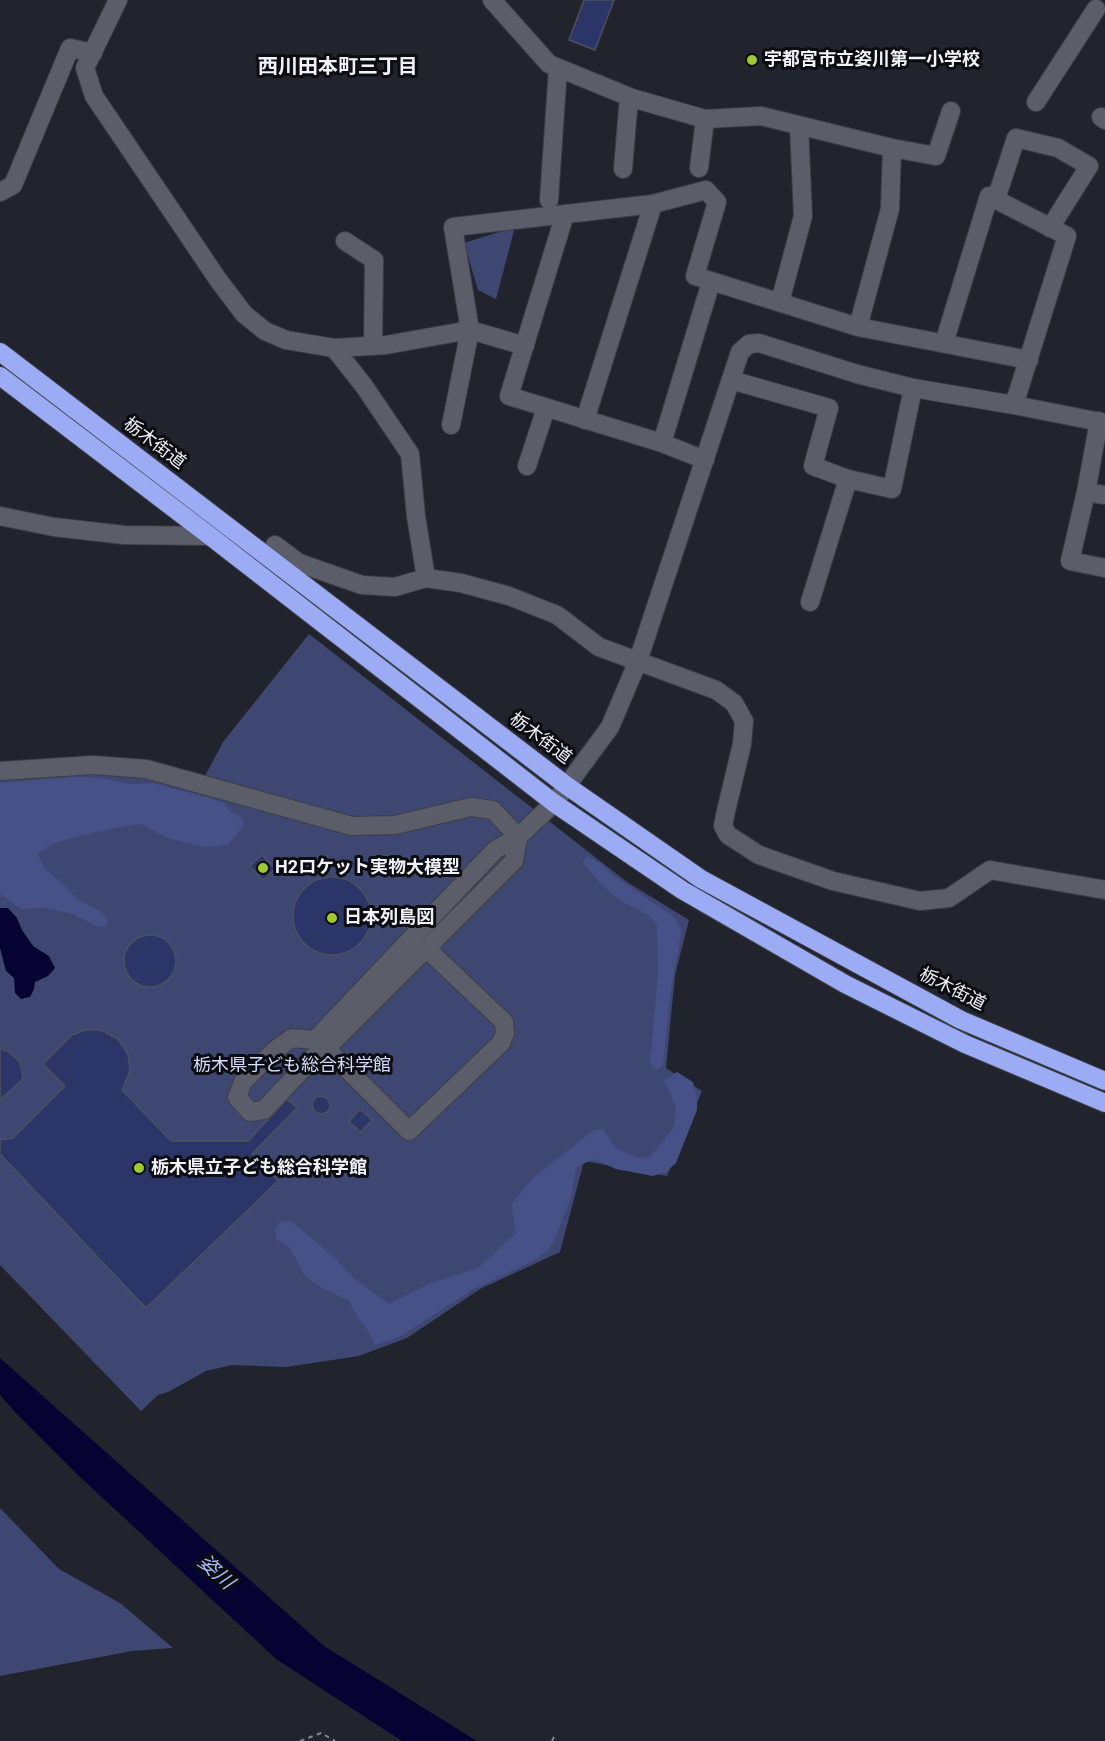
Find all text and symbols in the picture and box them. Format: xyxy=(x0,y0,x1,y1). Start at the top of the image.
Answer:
place label: 宇都宮市立姿川第一小学校 xyxy=(764,49,980,71)
marker: 宇都宮市立姿川第一小学校 xyxy=(745,53,759,67)
district label: 西川田本町三丁目 xyxy=(258,56,418,80)
street label: 栃木街道 xyxy=(119,414,189,474)
street label: 栃木街道 xyxy=(505,709,575,769)
place label: H2ロケット実物大模型 xyxy=(275,857,460,879)
marker: H2ロケット実物大模型 xyxy=(256,861,270,875)
place label: 日本列島図 xyxy=(344,907,434,929)
marker: 日本列島図 xyxy=(325,911,339,925)
street label: 栃木街道 xyxy=(915,964,989,1016)
park label: 栃木県子ども総合科学館 xyxy=(193,1055,391,1077)
place label: 栃木県立子ども総合科学館 xyxy=(151,1157,367,1179)
marker: 栃木県立子ども総合科学館 xyxy=(132,1161,146,1175)
water label: 姿川 xyxy=(192,1551,238,1595)

